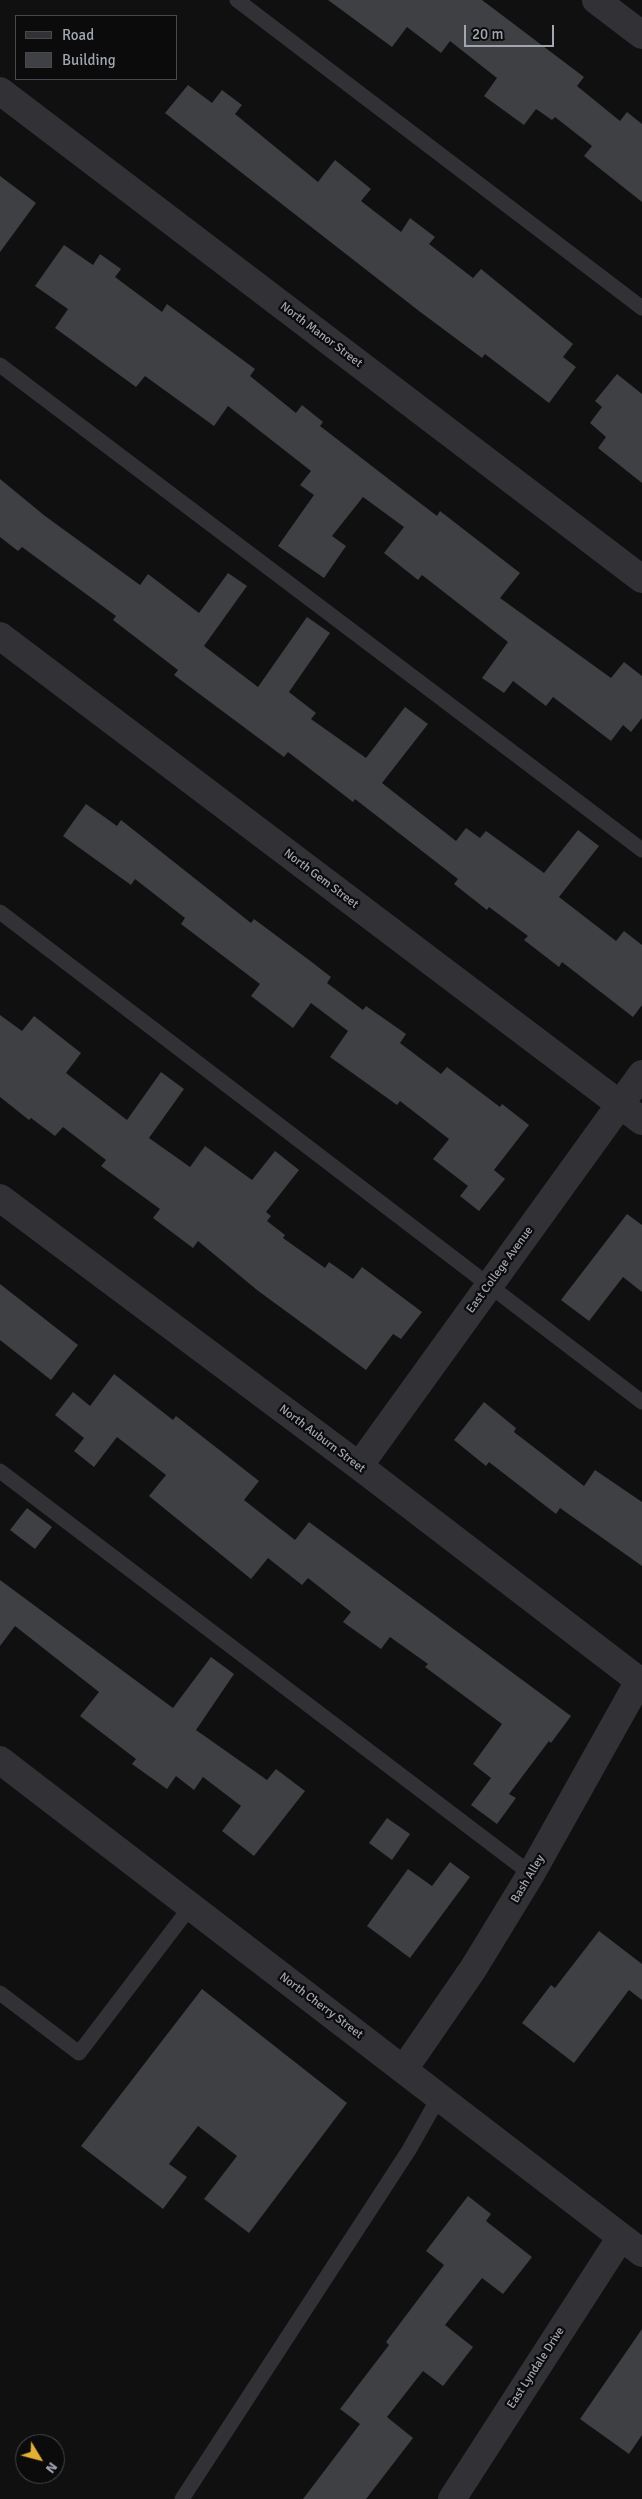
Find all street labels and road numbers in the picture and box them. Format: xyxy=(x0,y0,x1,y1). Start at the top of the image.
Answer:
street label: North Manor Street xyxy=(277,299,365,371)
street label: North Gem Street xyxy=(281,846,361,912)
street label: East College Avenue xyxy=(464,1224,536,1316)
street label: North Auburn Street xyxy=(276,1402,368,1476)
street label: Bash Alley xyxy=(508,1852,548,1906)
street label: North Cherry Street xyxy=(276,1970,366,2042)
street label: East Lyndale Drive xyxy=(504,2325,568,2411)

